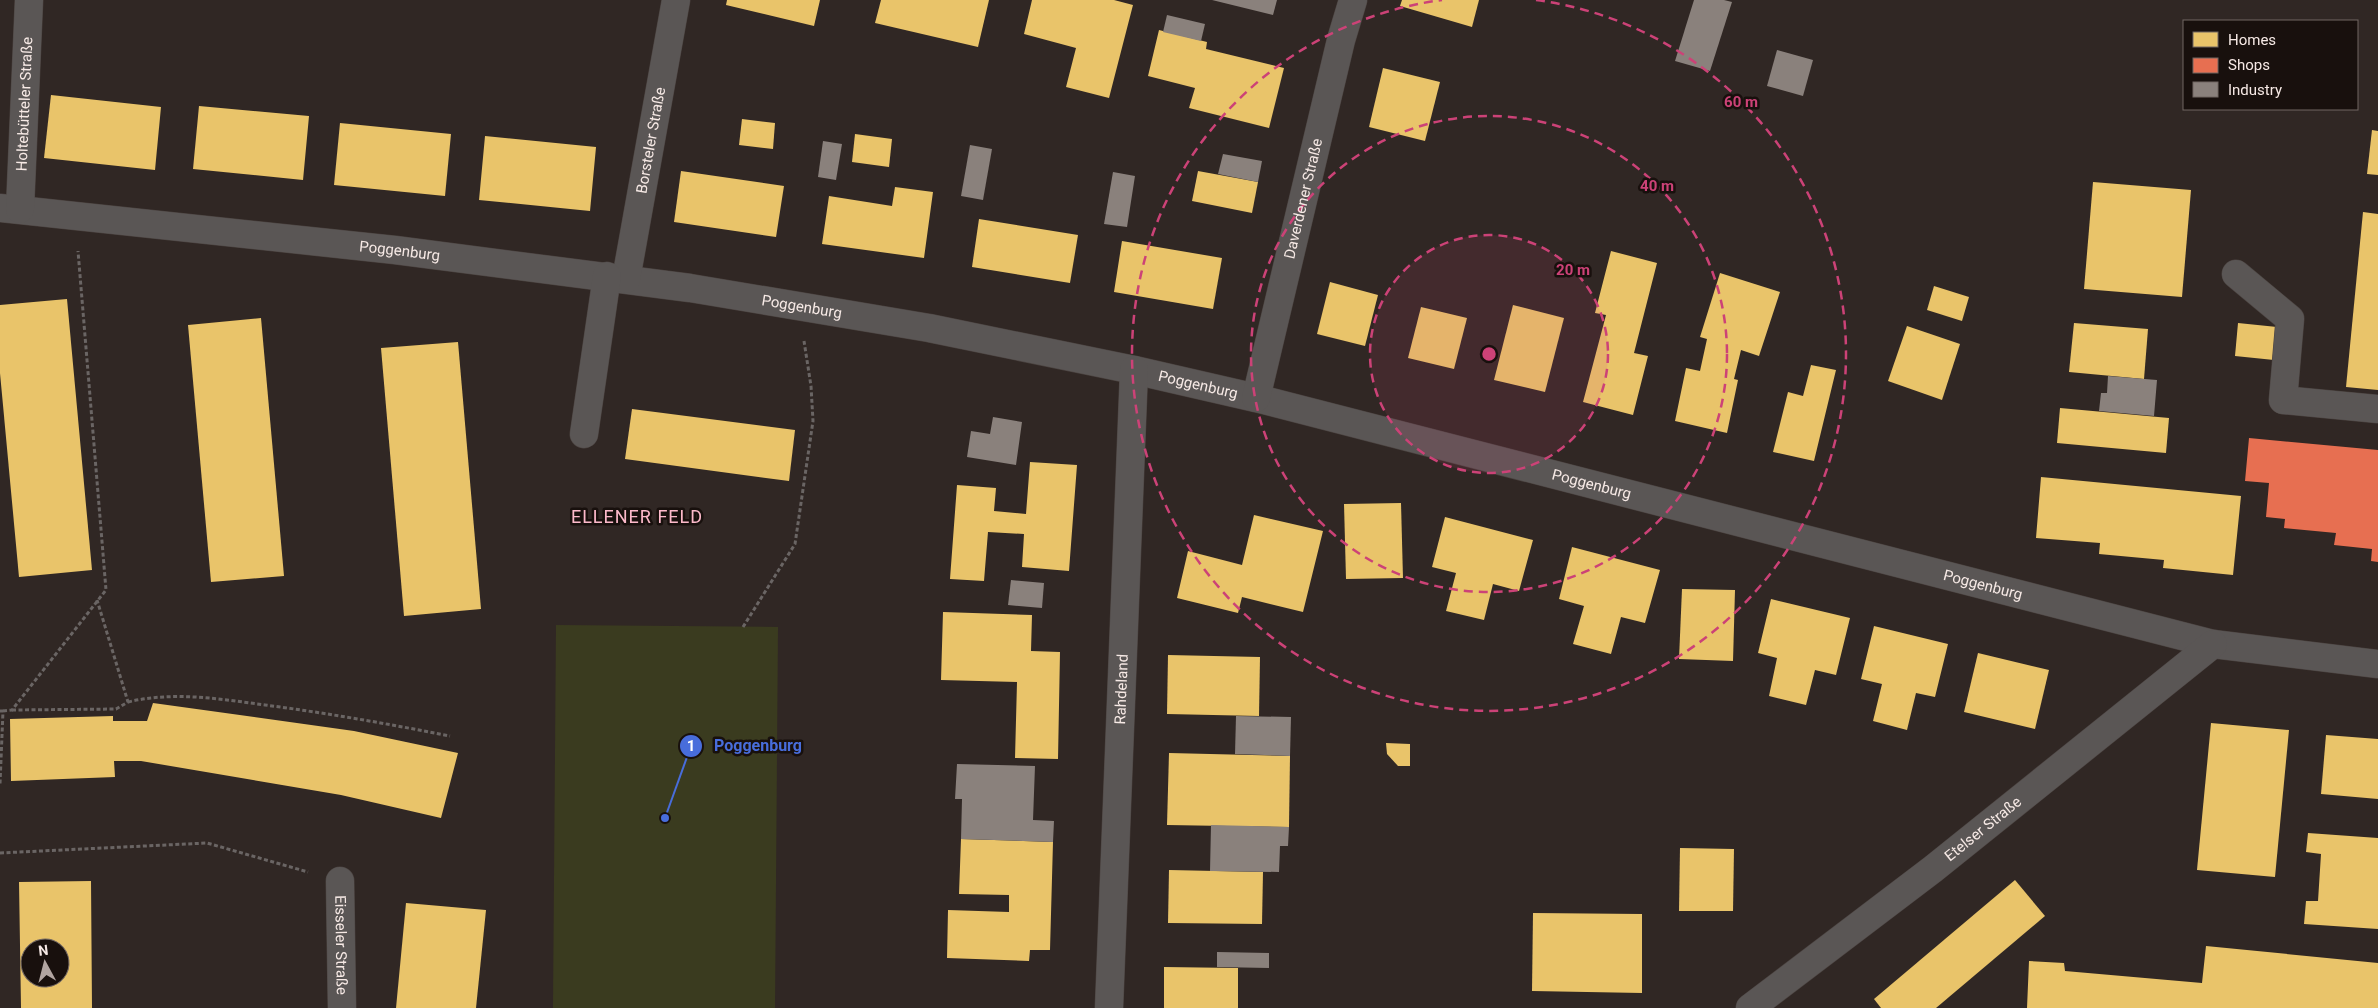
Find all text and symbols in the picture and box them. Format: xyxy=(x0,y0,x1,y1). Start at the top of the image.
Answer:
legend xyxy=(2183,20,2358,110)
text: Homes xyxy=(2228,31,2276,49)
street label: Holtebütteler Straße xyxy=(13,36,36,172)
text: Shops xyxy=(2228,56,2270,74)
text: Industry xyxy=(2228,81,2282,99)
street label: Borsteler Straße xyxy=(633,86,669,195)
text: 60 m xyxy=(1724,93,1758,111)
street label: Daverdener Straße xyxy=(1280,136,1326,261)
text: 40 m xyxy=(1640,177,1674,195)
street label: Poggenburg xyxy=(358,237,441,265)
text: 20 m xyxy=(1556,261,1590,279)
street label: Poggenburg xyxy=(760,291,843,322)
centre of rings xyxy=(1480,345,1498,363)
street label: Poggenburg xyxy=(1157,367,1240,403)
street label: Poggenburg xyxy=(1550,465,1633,503)
district label: ELLENER FELD xyxy=(571,506,703,527)
street label: Poggenburg xyxy=(1941,566,2025,604)
street label: Rahdeland xyxy=(1111,654,1132,725)
callout: Poggenburg xyxy=(679,730,812,761)
text: Poggenburg xyxy=(714,736,802,755)
text: 1 xyxy=(687,737,695,755)
street label: Etelser Straße xyxy=(1941,793,2025,865)
street label: Eisseler Straße xyxy=(331,895,351,995)
north arrow xyxy=(20,938,70,988)
text: N xyxy=(38,942,49,959)

